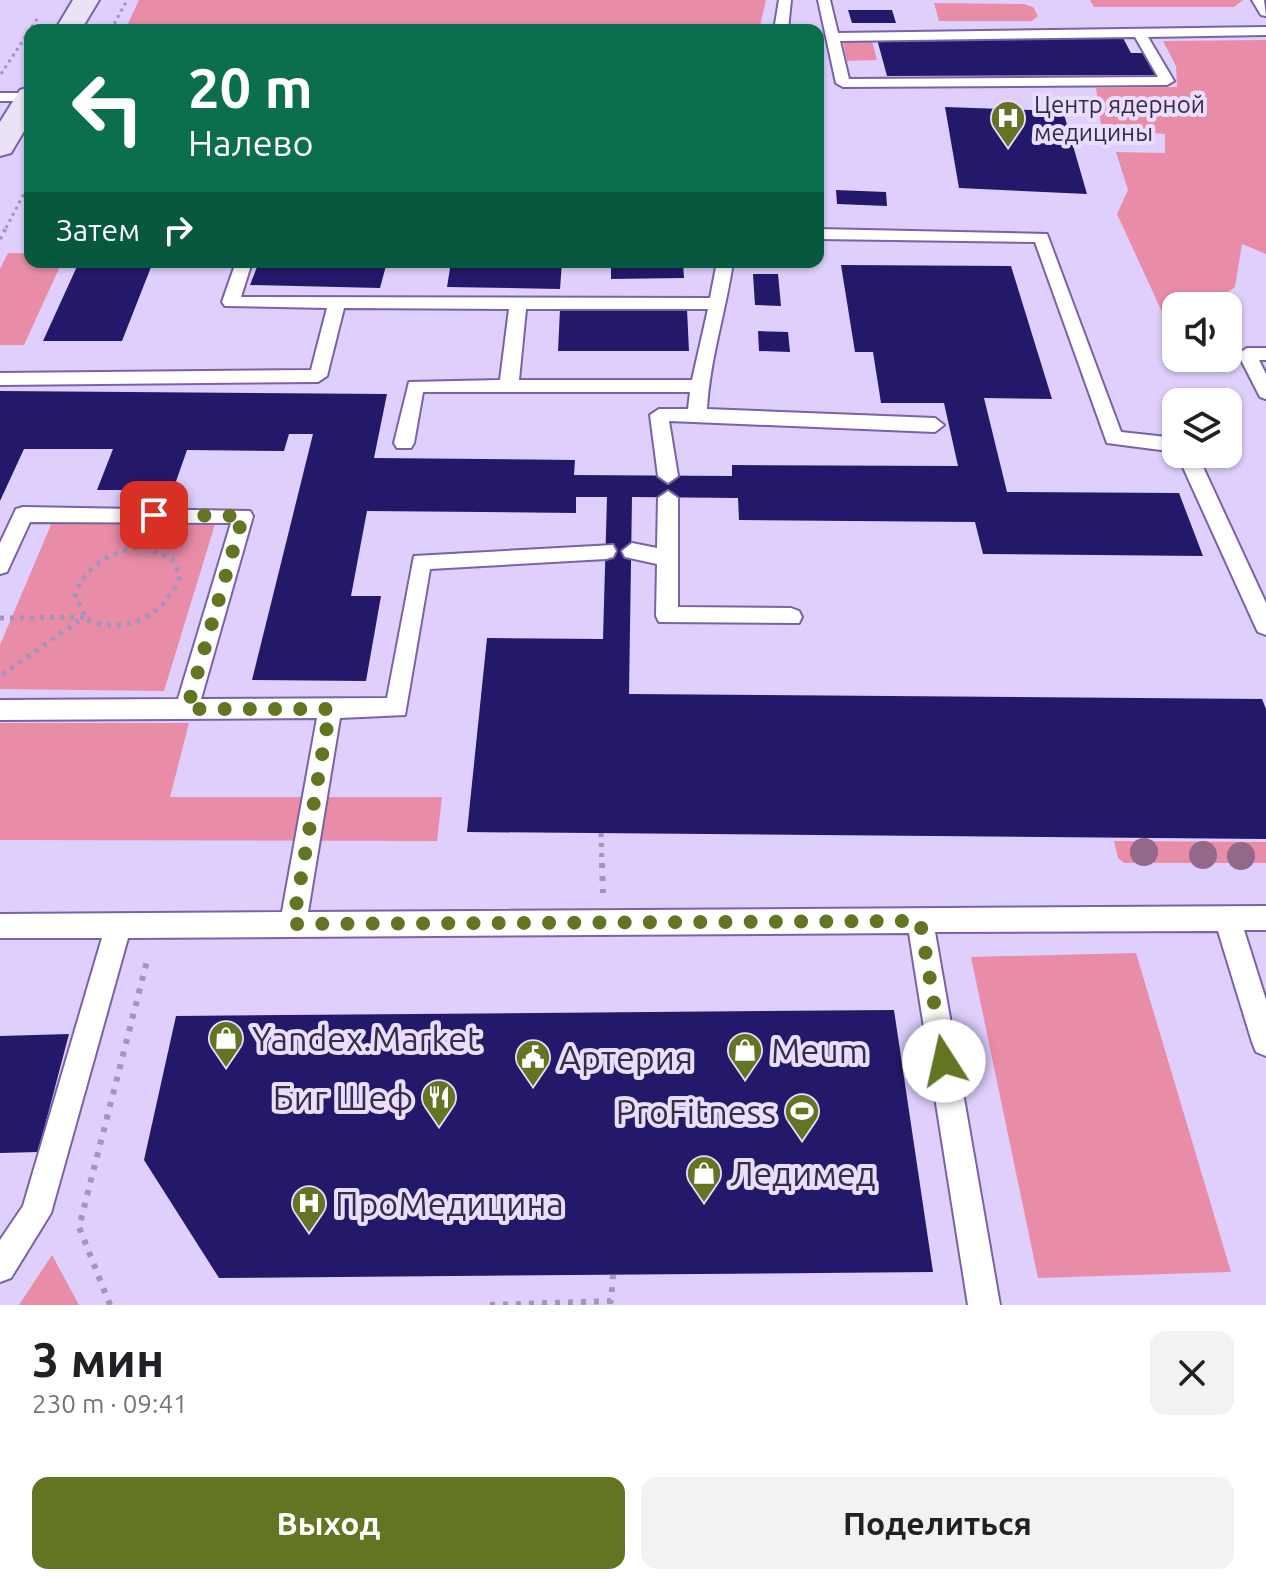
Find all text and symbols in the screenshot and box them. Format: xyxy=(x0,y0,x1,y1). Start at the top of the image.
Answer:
icon: left xyxy=(56,56,160,160)
text: 20 m xyxy=(188,56,313,119)
place label: Центр ядерной медицины xyxy=(1034,91,1205,146)
hospital icon: Центр ядерной медицины xyxy=(989,99,1027,149)
text: Налево xyxy=(188,122,313,163)
icon: right xyxy=(156,208,200,252)
text: Затем xyxy=(56,213,140,247)
map controls xyxy=(1162,292,1242,468)
button: sound xyxy=(1162,292,1242,372)
button: layers xyxy=(1162,388,1242,468)
pin xyxy=(120,481,188,549)
icon: arrive xyxy=(132,493,176,537)
shop icon: Yandex.Market xyxy=(207,1019,245,1069)
place label: Yandex.Market xyxy=(252,1019,480,1057)
position arrow xyxy=(902,1019,986,1103)
shop icon: Meum xyxy=(726,1031,764,1081)
place label: Meum xyxy=(771,1031,868,1069)
public building icon: Артерия xyxy=(514,1038,552,1088)
place label: Артерия xyxy=(559,1038,693,1076)
place label: Биг Шеф xyxy=(273,1078,413,1116)
restaurant icon: Биг Шеф xyxy=(420,1078,458,1128)
place label: ProFitness xyxy=(616,1092,776,1130)
sports icon: ProFitness xyxy=(783,1092,821,1142)
shop icon: Ледимед xyxy=(685,1154,723,1204)
place label: Ледимед xyxy=(730,1154,876,1192)
hospital icon: ПроМедицина xyxy=(290,1184,328,1234)
place label: ПроМедицина xyxy=(335,1184,564,1222)
button: close xyxy=(1150,1331,1234,1415)
text: 3 мин xyxy=(32,1332,164,1386)
text: 230 m · 09:41 xyxy=(32,1389,188,1418)
button: Выход xyxy=(32,1477,625,1569)
button: Поделиться xyxy=(641,1477,1234,1569)

